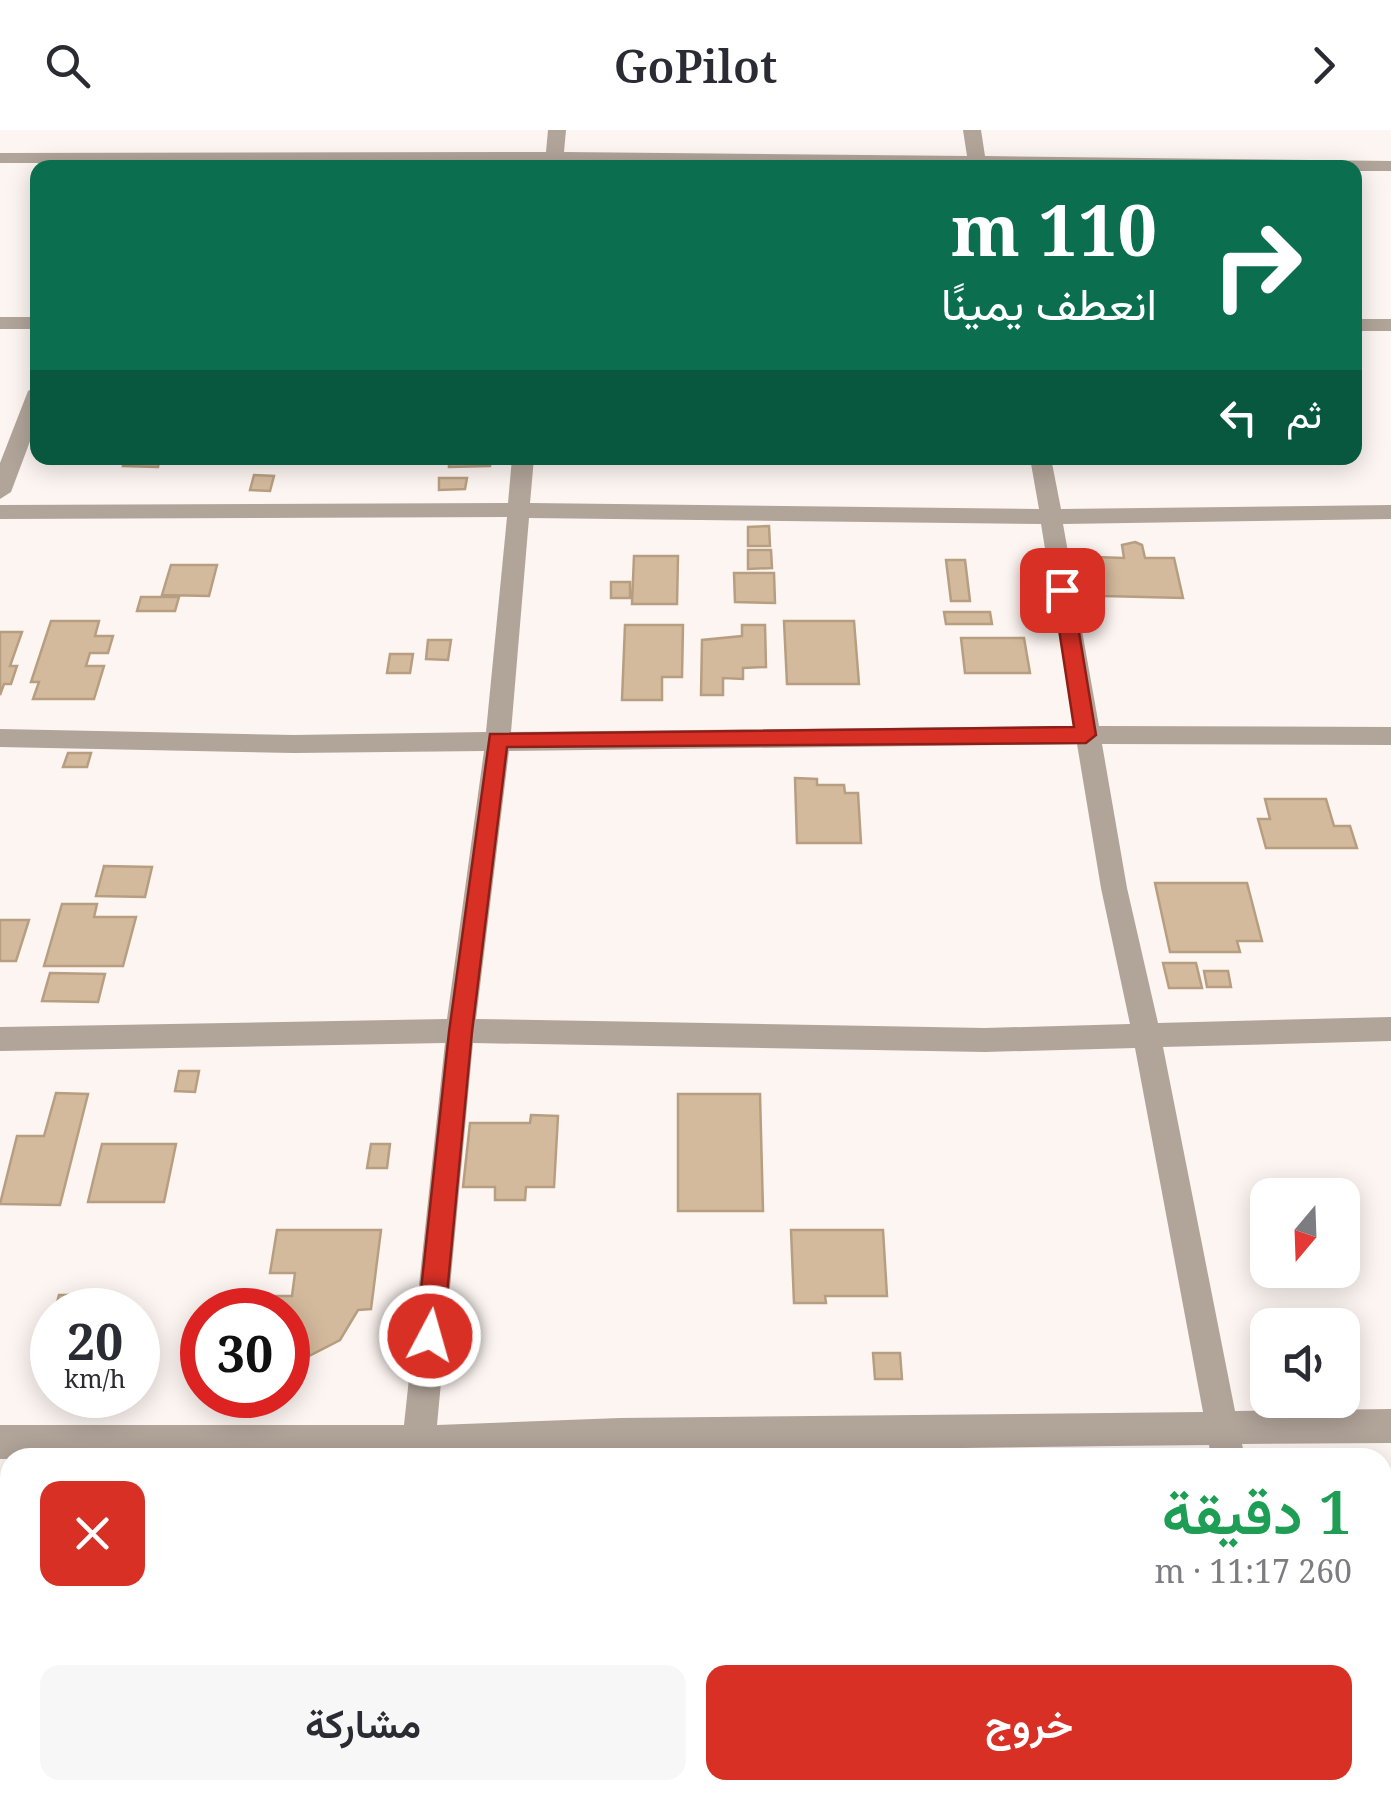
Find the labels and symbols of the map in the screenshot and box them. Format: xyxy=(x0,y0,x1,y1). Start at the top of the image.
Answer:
pin xyxy=(1020,548,1105,633)
north arrow xyxy=(1250,1178,1360,1288)
position arrow xyxy=(378,1284,482,1388)
speed limit sign: 30 xyxy=(180,1288,310,1418)

